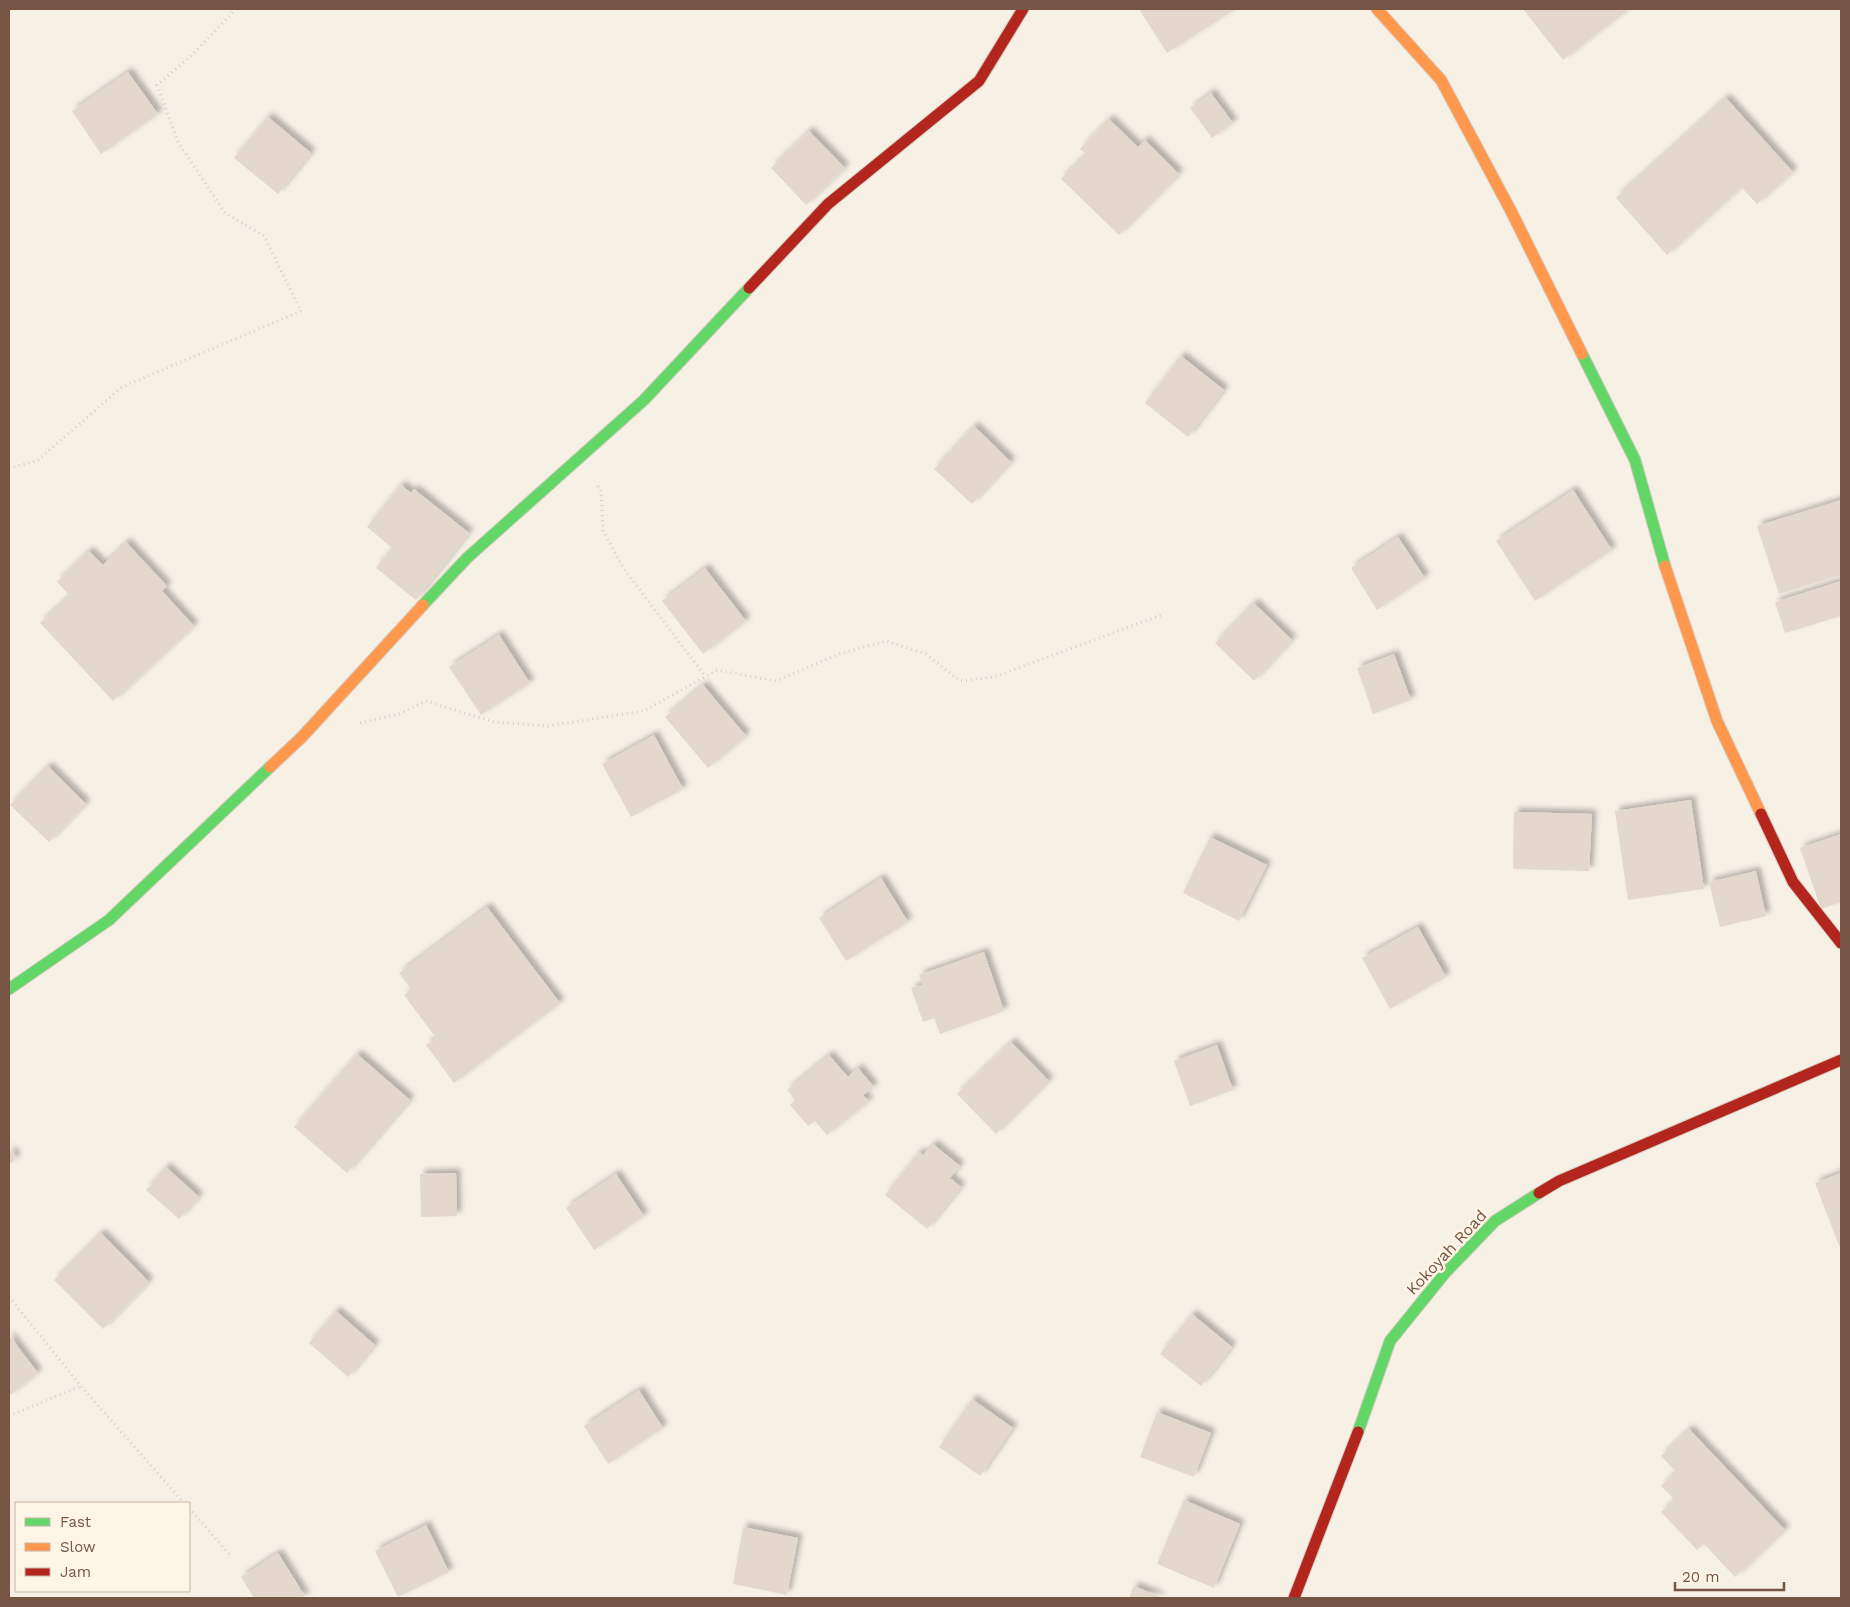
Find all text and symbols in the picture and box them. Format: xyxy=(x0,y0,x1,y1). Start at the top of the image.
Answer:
street label: Kokoyah Road xyxy=(1402,1206,1491,1299)
legend xyxy=(15,1502,190,1592)
text: Fast xyxy=(60,1513,92,1531)
text: Slow xyxy=(60,1538,96,1556)
scale bar xyxy=(1675,1560,1784,1592)
text: Jam xyxy=(60,1563,91,1581)
text: 20 m xyxy=(1682,1568,1720,1586)

